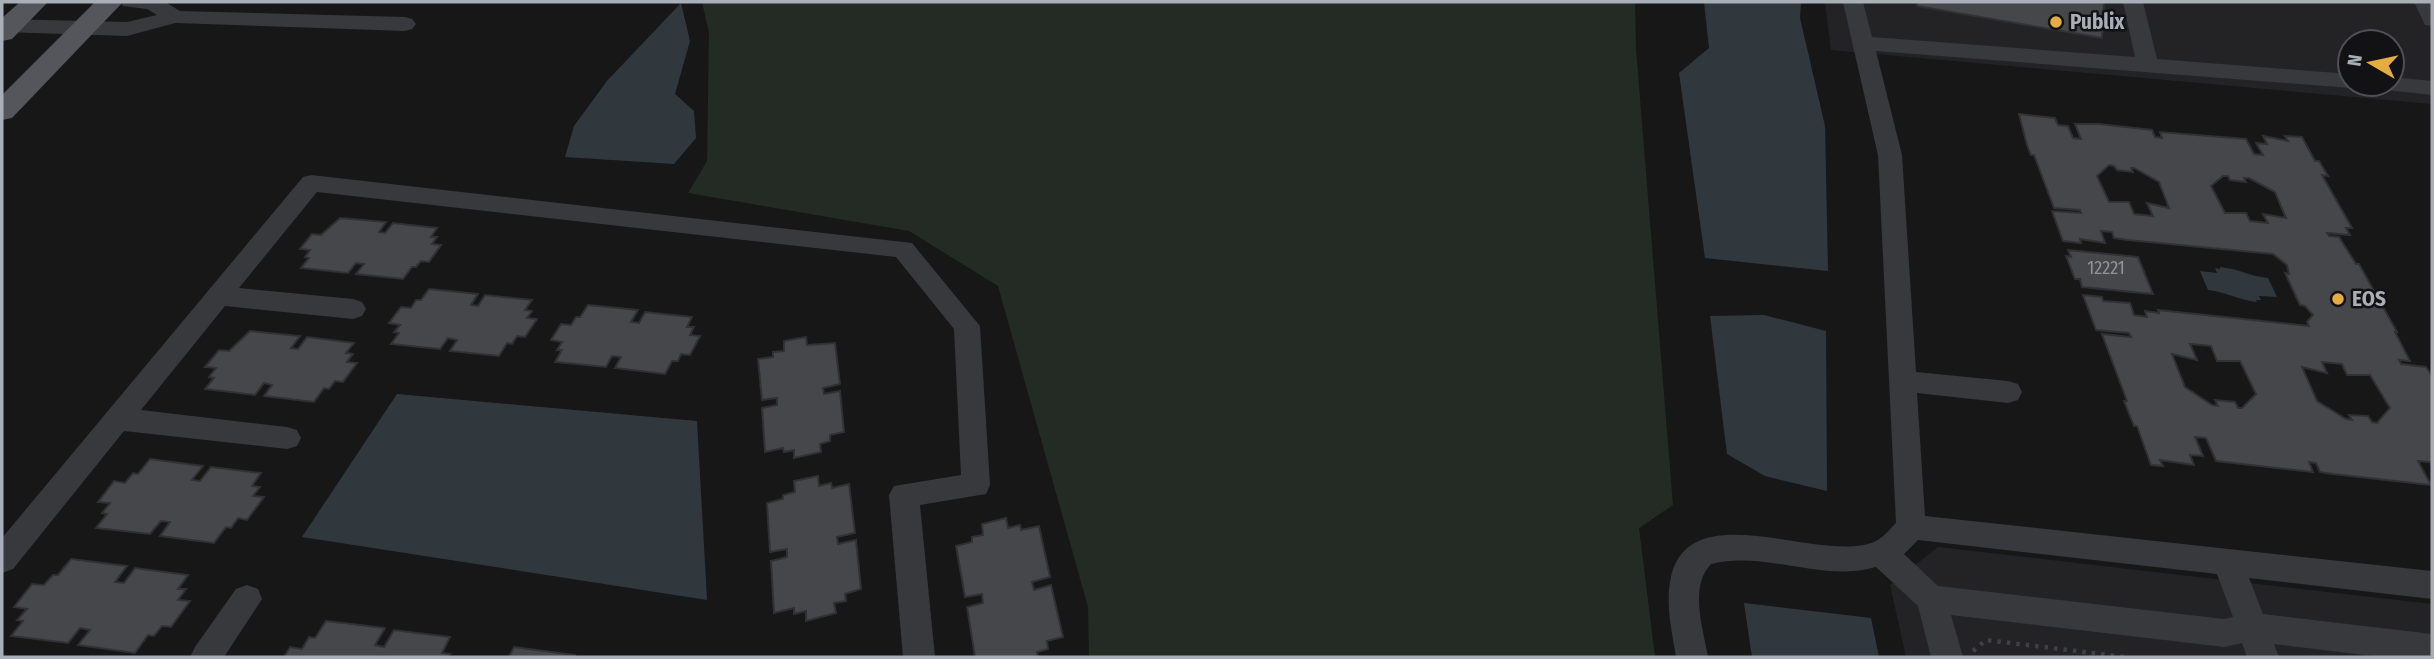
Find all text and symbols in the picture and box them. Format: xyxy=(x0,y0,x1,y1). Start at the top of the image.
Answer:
place label: Publix xyxy=(2070,9,2125,35)
marker: Publix xyxy=(2048,14,2064,30)
north arrow xyxy=(2336,28,2406,98)
text: N xyxy=(2342,53,2367,68)
house number: 12221 xyxy=(2087,257,2125,279)
place label: EOS xyxy=(2352,286,2386,312)
marker: EOS xyxy=(2330,291,2346,307)

